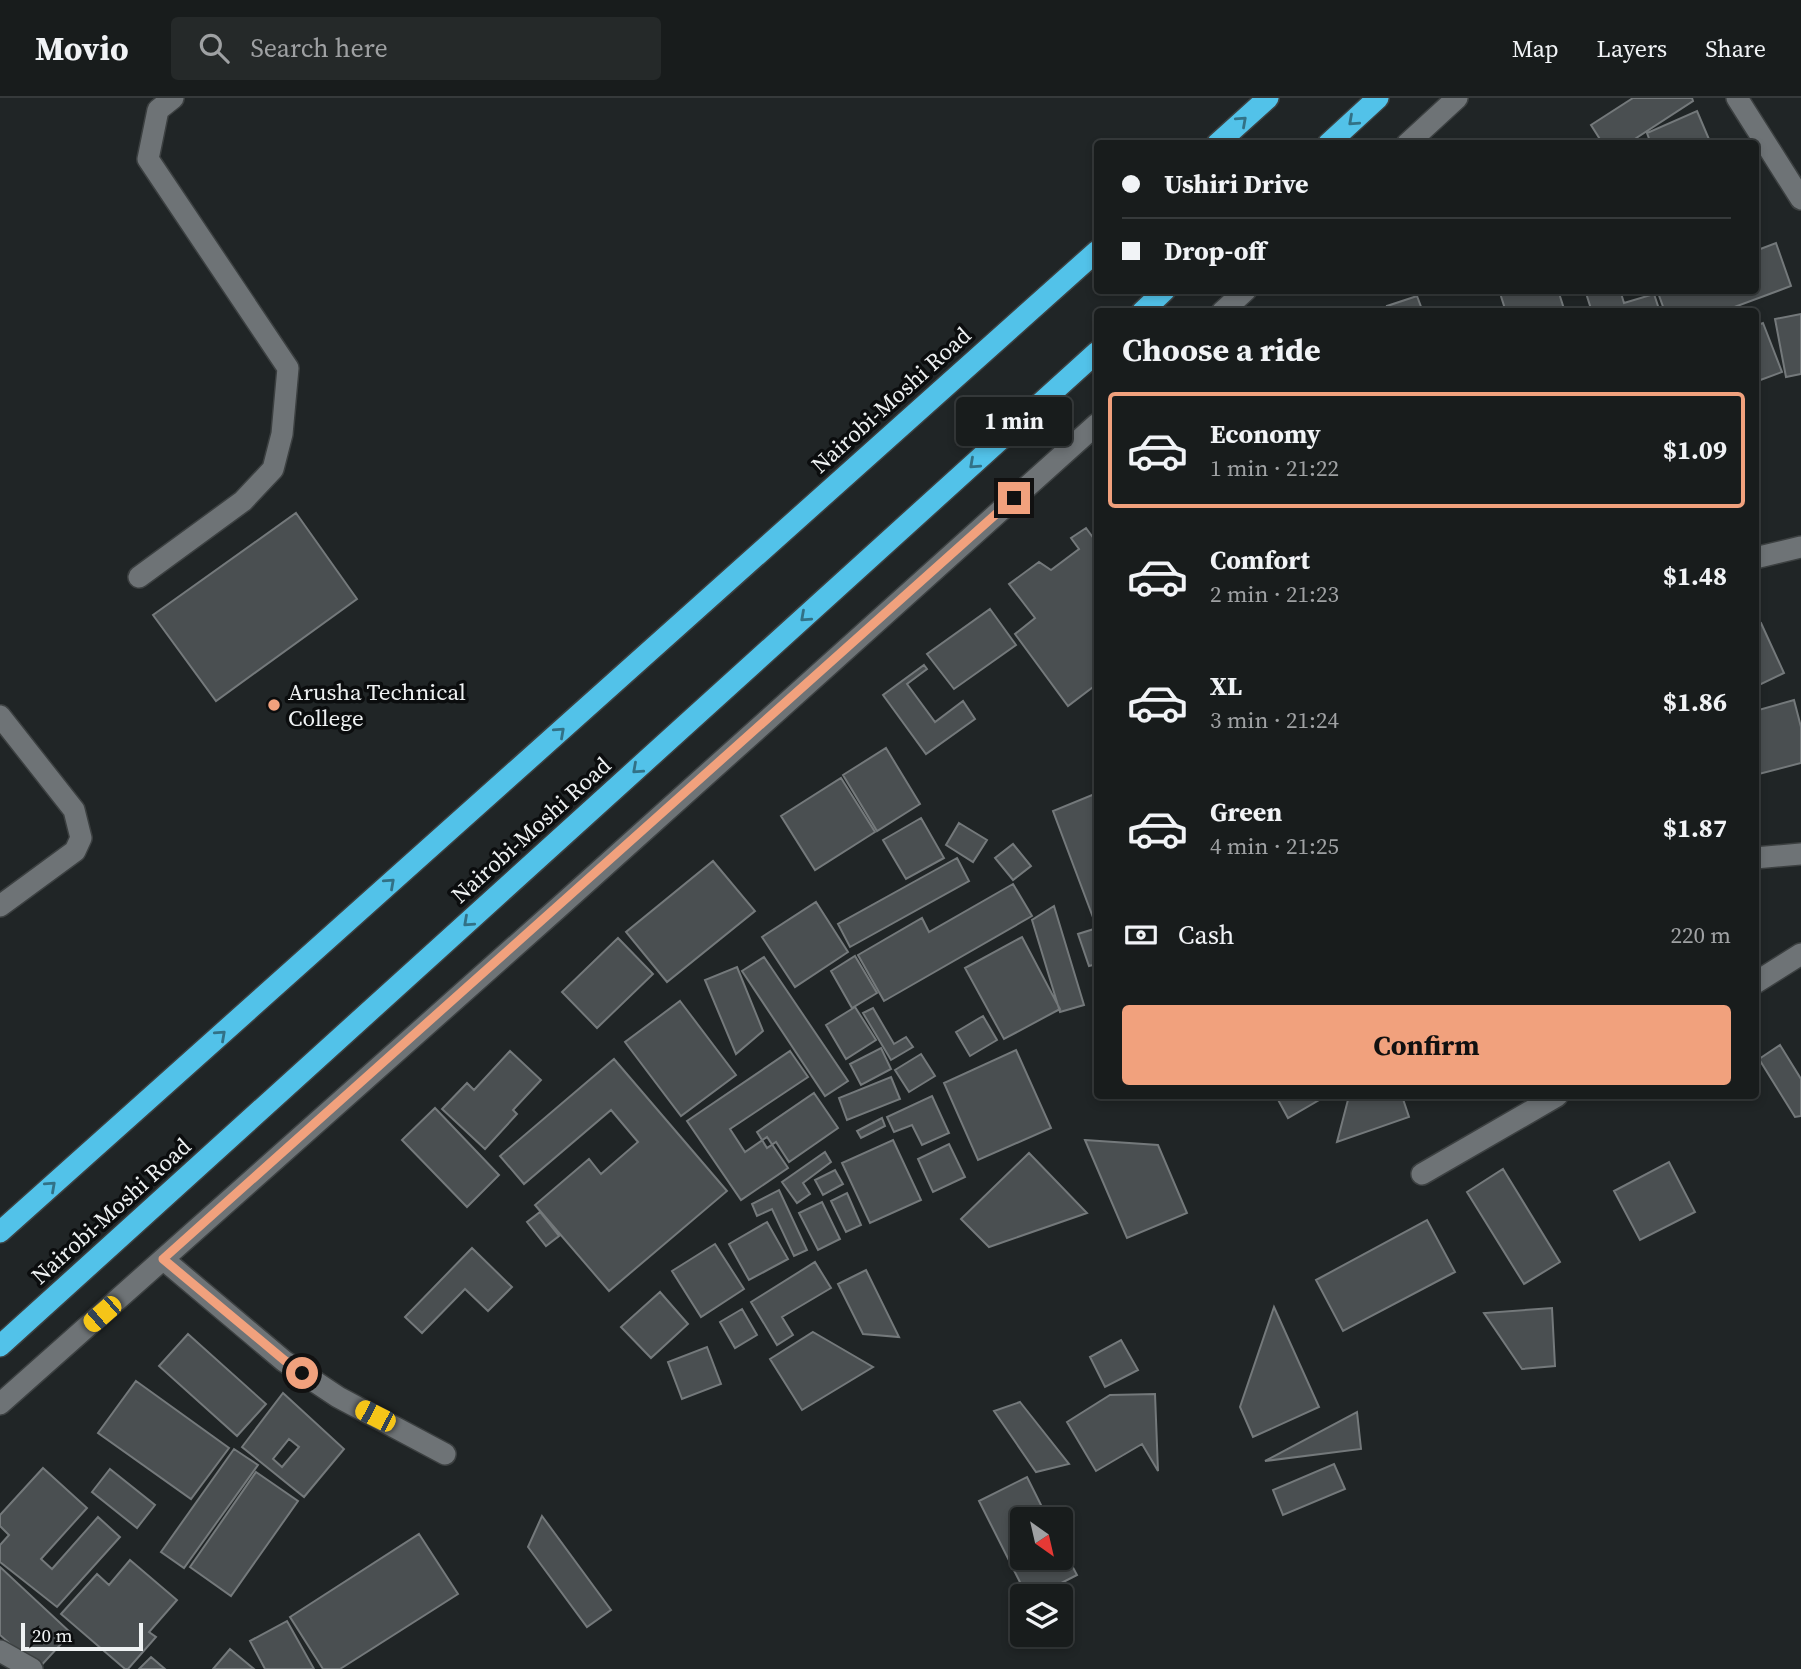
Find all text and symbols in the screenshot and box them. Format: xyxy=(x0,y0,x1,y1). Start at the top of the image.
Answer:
search box xyxy=(171,17,661,80)
text: Movio xyxy=(35,26,129,71)
icon: search xyxy=(195,29,233,67)
text: Search here xyxy=(251,30,388,66)
text: Map xyxy=(1512,32,1559,65)
text: Layers xyxy=(1597,32,1667,65)
text: Share xyxy=(1705,32,1766,65)
one-way arrow xyxy=(1348,113,1361,125)
one-way arrow xyxy=(1234,117,1247,129)
text: Ushiri Drive xyxy=(1164,166,1308,202)
text: Drop-off xyxy=(1164,233,1266,269)
street label: Nairobi-Moshi Road xyxy=(804,320,978,480)
text: Choose a ride xyxy=(1122,328,1321,372)
callout: 1 min xyxy=(956,396,1072,446)
text: 1 min xyxy=(984,405,1044,437)
text: Economy xyxy=(1210,416,1321,452)
icon: car xyxy=(1126,419,1189,482)
text: $1.09 xyxy=(1663,432,1727,468)
text: 1 min · 21:22 xyxy=(1210,452,1339,484)
one-way arrow xyxy=(969,456,982,468)
route end xyxy=(998,482,1030,514)
text: Comfort xyxy=(1210,542,1310,578)
icon: car xyxy=(1126,545,1189,608)
text: $1.48 xyxy=(1663,558,1727,594)
text: 2 min · 21:23 xyxy=(1210,578,1339,610)
one-way arrow xyxy=(801,608,814,621)
text: XL xyxy=(1210,668,1242,704)
icon: car xyxy=(1126,671,1189,734)
place label: Arusha Technical College xyxy=(288,676,466,734)
text: $1.86 xyxy=(1663,684,1727,720)
marker: Arusha Technical College xyxy=(266,697,282,713)
text: 3 min · 21:24 xyxy=(1210,704,1339,736)
one-way arrow xyxy=(552,727,565,740)
street label: Nairobi-Moshi Road xyxy=(444,750,618,910)
one-way arrow xyxy=(632,761,645,774)
text: Green xyxy=(1210,794,1282,830)
icon: car xyxy=(1126,797,1189,860)
text: $1.87 xyxy=(1663,810,1727,846)
text: 4 min · 21:25 xyxy=(1210,830,1339,862)
one-way arrow xyxy=(382,879,395,891)
one-way arrow xyxy=(463,914,476,926)
icon: cash xyxy=(1122,916,1160,954)
text: Cash xyxy=(1178,917,1234,953)
text: 220 m xyxy=(1670,919,1731,951)
button: Confirm xyxy=(1122,1005,1731,1085)
one-way arrow xyxy=(212,1031,225,1043)
street label: Nairobi-Moshi Road xyxy=(24,1131,198,1291)
one-way arrow xyxy=(43,1182,56,1194)
car xyxy=(80,1292,125,1336)
route start xyxy=(286,1357,318,1389)
car xyxy=(352,1397,399,1435)
north arrow xyxy=(1010,1507,1073,1570)
map controls xyxy=(1010,1507,1073,1647)
button: layers xyxy=(1010,1584,1073,1647)
scale bar xyxy=(21,1620,144,1652)
text: 20 m xyxy=(32,1622,73,1648)

